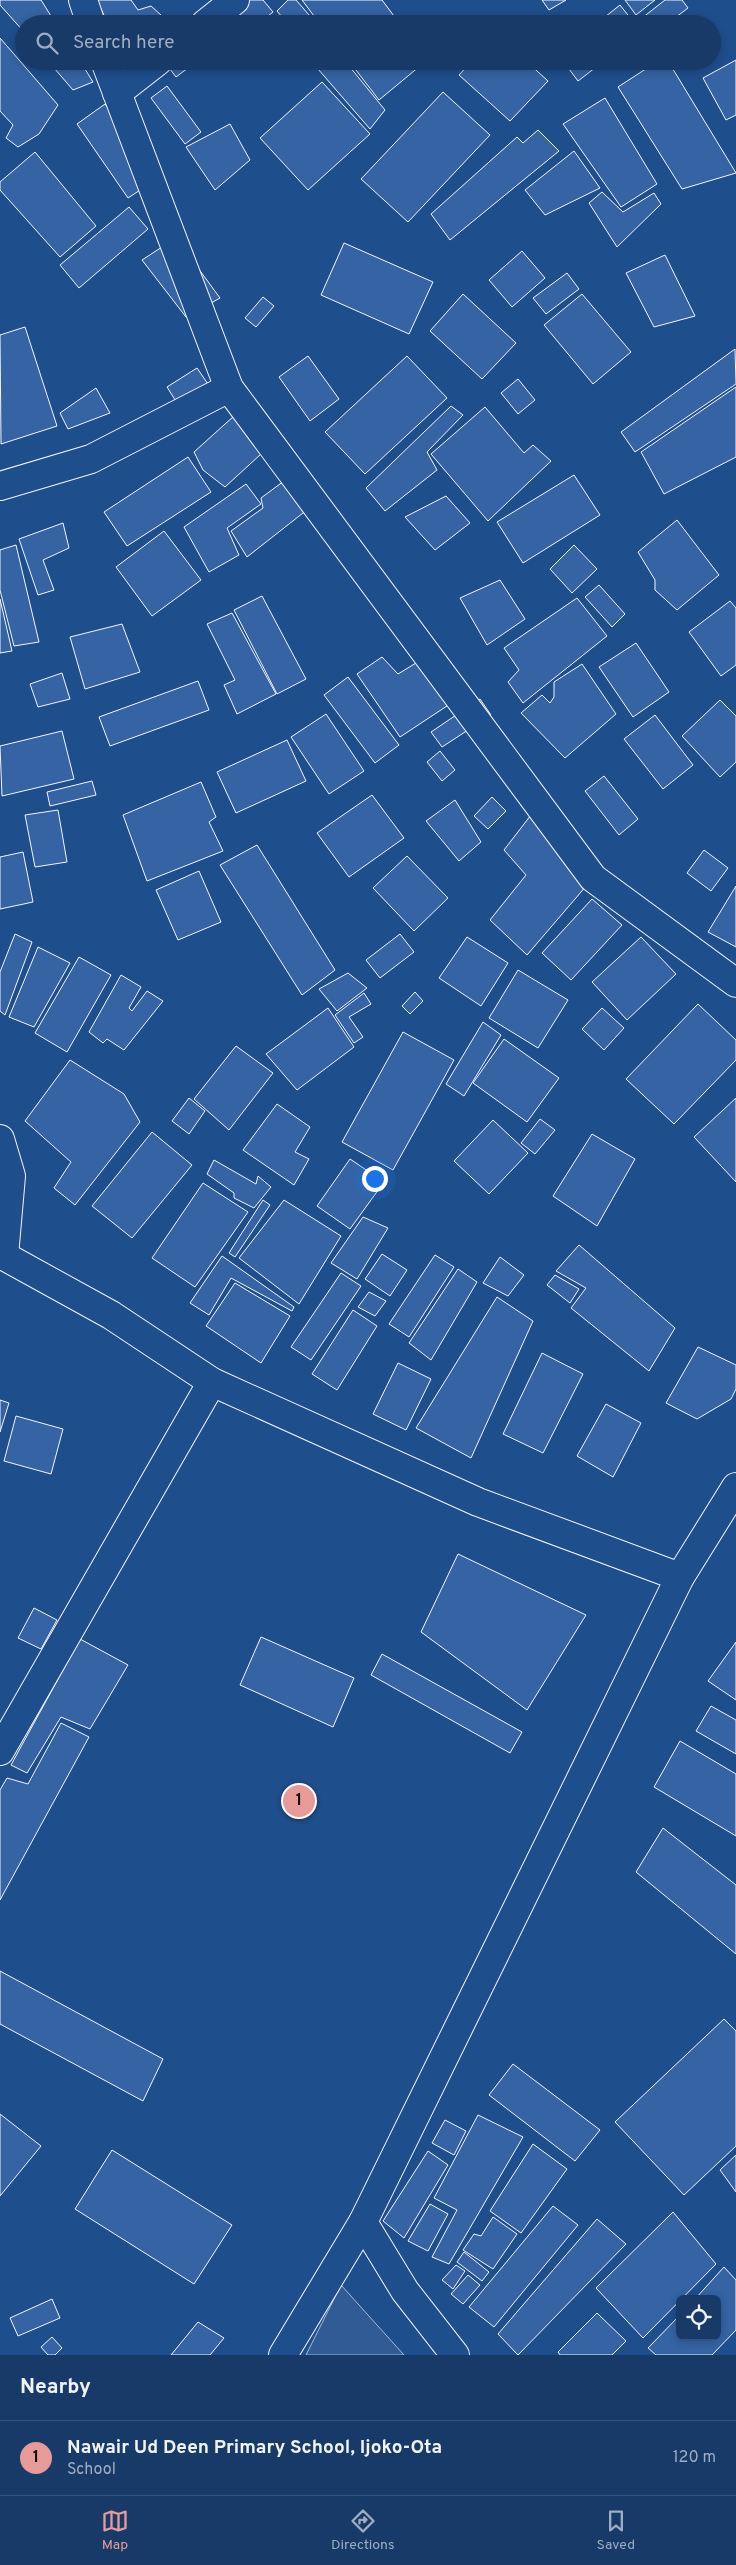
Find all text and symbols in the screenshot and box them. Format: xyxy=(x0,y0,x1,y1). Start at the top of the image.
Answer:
search box xyxy=(15,15,721,70)
icon: search xyxy=(33,29,61,57)
text: Search here xyxy=(73,31,175,55)
your location xyxy=(362,1166,388,1192)
pin: 1 xyxy=(283,1782,315,1820)
map controls xyxy=(676,2295,721,2340)
button: locate xyxy=(676,2295,721,2340)
text: Nearby xyxy=(20,2374,91,2401)
text: Nawair Ud Deen Primary School, Ijoko-Ota xyxy=(67,2436,442,2460)
text: 1 xyxy=(33,2448,39,2468)
text: 120 m xyxy=(673,2448,716,2468)
text: School xyxy=(67,2460,116,2480)
tab: Map xyxy=(101,2507,129,2554)
tab: Directions xyxy=(331,2507,395,2554)
tab: Saved xyxy=(597,2507,635,2554)

